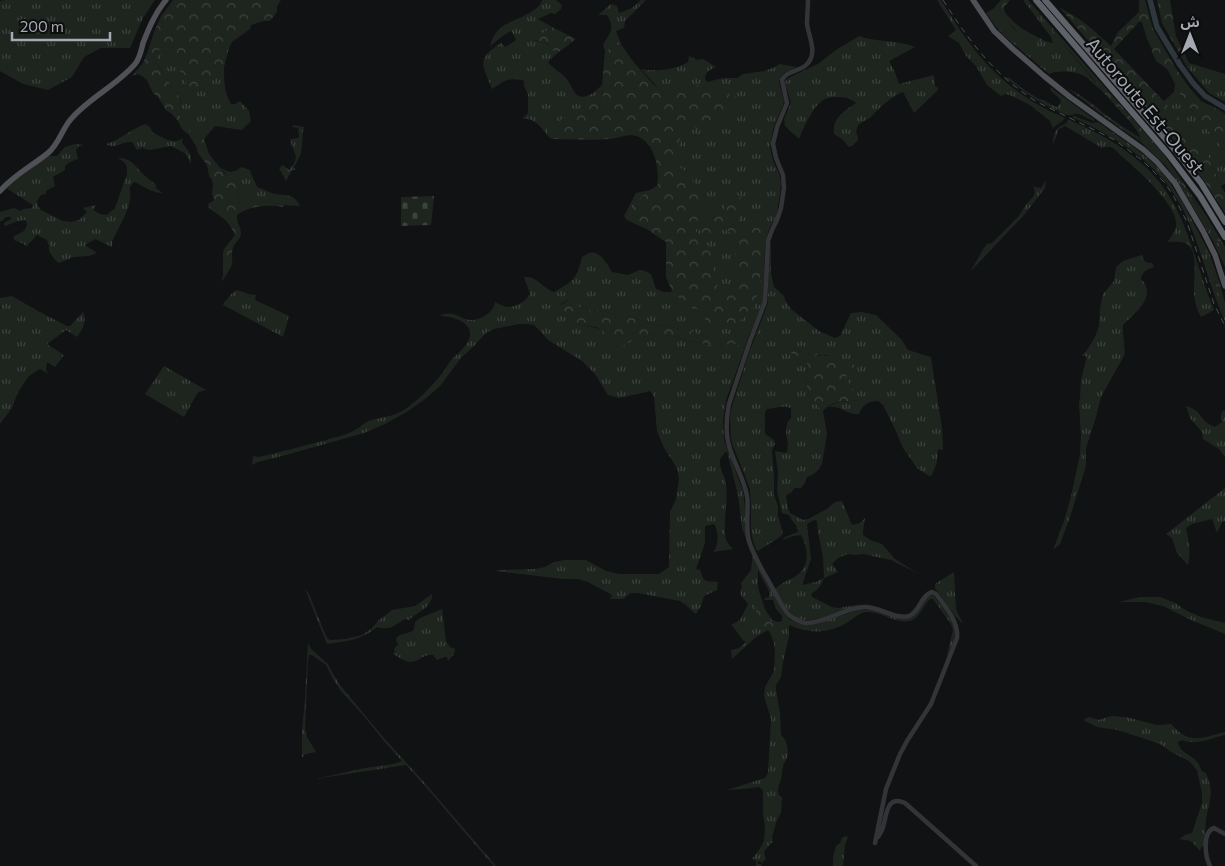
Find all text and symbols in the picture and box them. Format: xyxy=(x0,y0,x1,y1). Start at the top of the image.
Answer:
scale bar xyxy=(12,10,110,42)
north arrow xyxy=(1165,10,1215,60)
text: ش xyxy=(1180,13,1200,30)
text: 200 m xyxy=(20,17,64,35)
street label: Autoroute Est-Ouest xyxy=(1082,33,1209,178)

